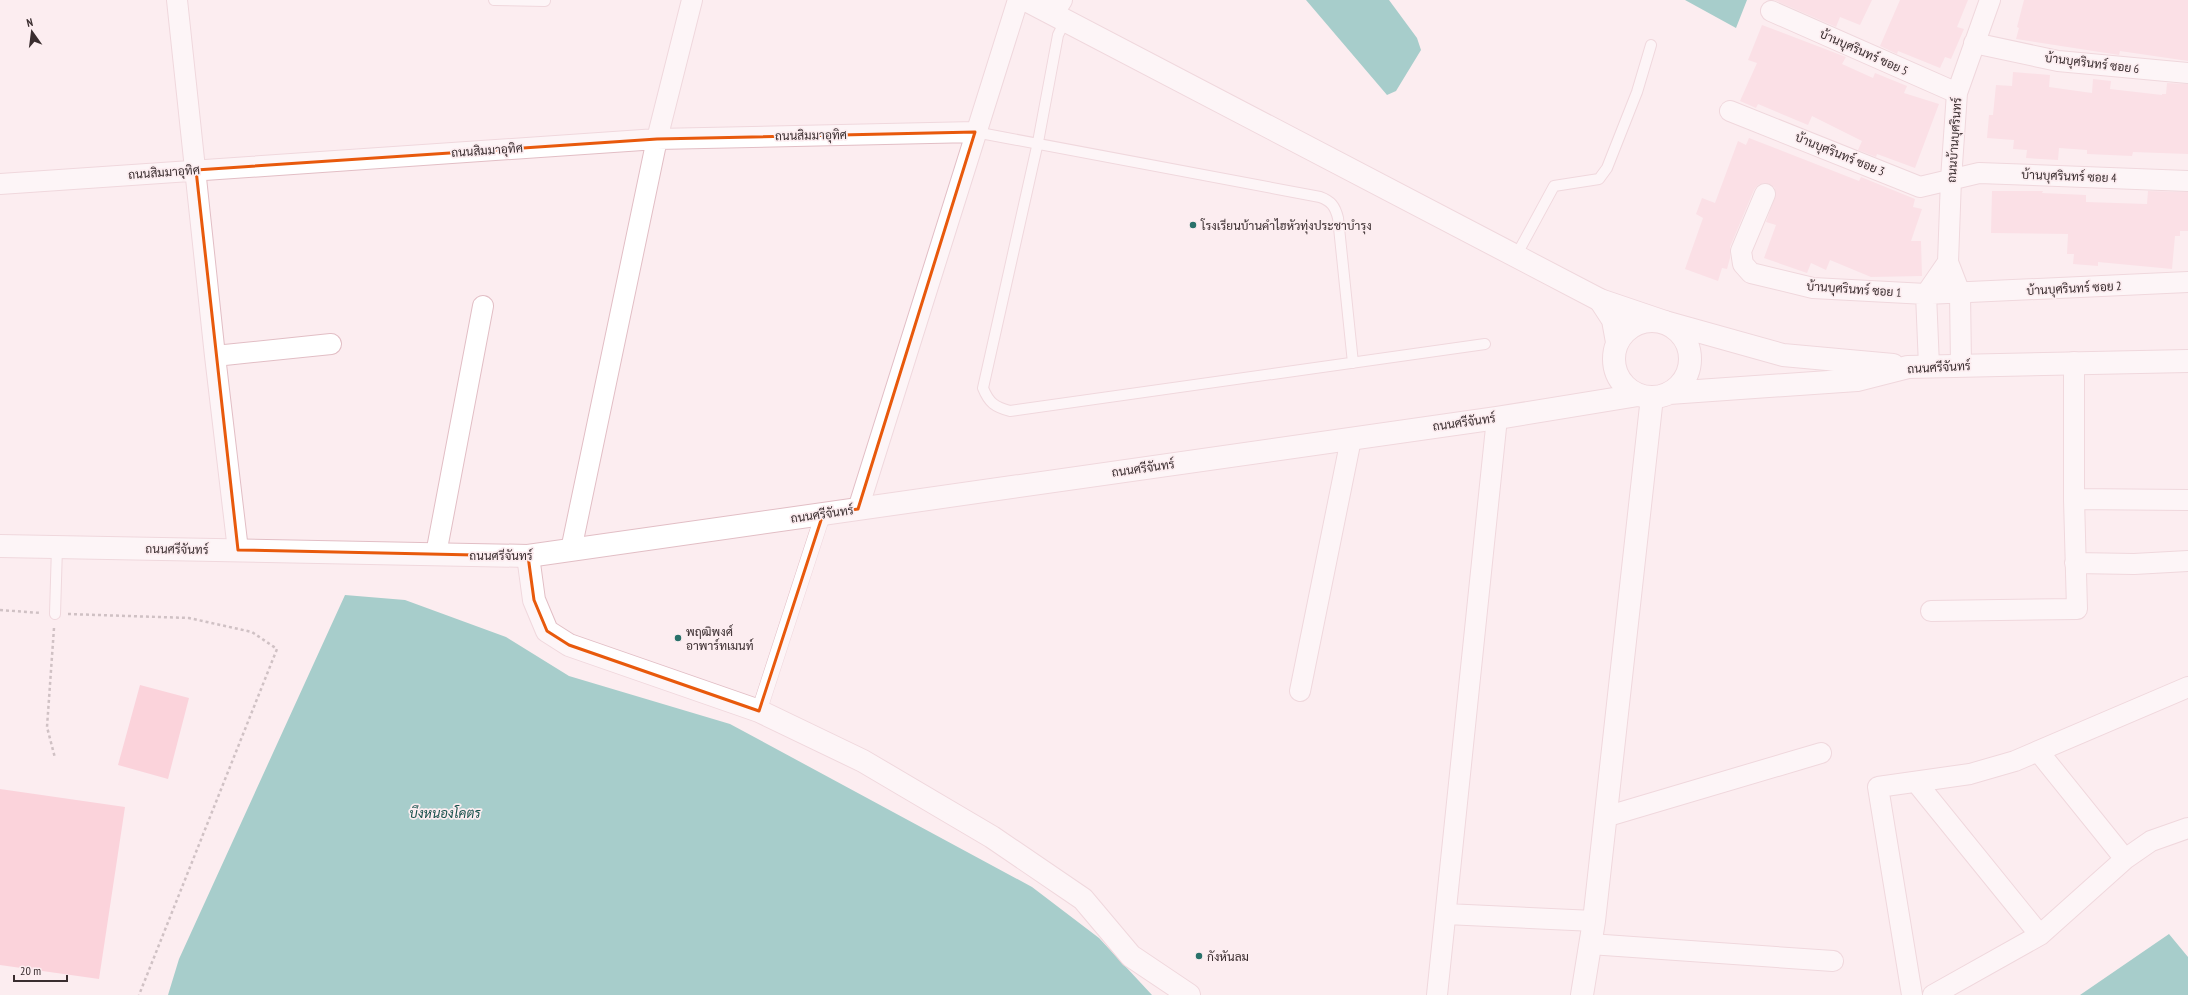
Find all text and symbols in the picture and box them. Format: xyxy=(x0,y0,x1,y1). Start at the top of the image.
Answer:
north arrow xyxy=(12,12,52,52)
text: N xyxy=(25,15,34,30)
street label: บ้านบุศรินทร์ ซอย 5 xyxy=(1817,26,1910,80)
street label: บ้านบุศรินทร์ ซอย 6 xyxy=(2044,50,2140,78)
street label: ถนนบ้านบุศรินทร์ xyxy=(1944,97,1966,183)
street label: ถนนสิมมาอุทิศ xyxy=(775,127,847,145)
street label: บ้านบุศรินทร์ ซอย 3 xyxy=(1792,129,1887,181)
street label: ถนนสิมมาอุทิศ xyxy=(451,140,524,162)
street label: ถนนสิมมาอุทิศ xyxy=(128,162,201,184)
street label: บ้านบุศรินทร์ ซอย 4 xyxy=(2021,167,2117,187)
place label: โรงเรียนบ้านคำไฮหัวทุ่งประชาบำรุง xyxy=(1200,218,1372,235)
marker: โรงเรียนบ้านคำไฮหัวทุ่งประชาบำรุง xyxy=(1188,220,1198,230)
street label: บ้านบุศรินทร์ ซอย 1 xyxy=(1806,278,1902,302)
street label: บ้านบุศรินทร์ ซอย 2 xyxy=(2026,278,2122,300)
street label: ถนนศรีจันทร์ xyxy=(1907,358,1971,376)
street label: ถนนศรีจันทร์ xyxy=(1432,410,1497,434)
street label: ถนนศรีจันทร์ xyxy=(1111,456,1176,480)
street label: ถนนศรีจันทร์ xyxy=(790,502,855,526)
street label: ถนนศรีจันทร์ xyxy=(145,541,209,557)
street label: ถนนศรีจันทร์ xyxy=(469,548,533,563)
place label: พฤฒิพงศ์ อาพาร์ทเมนท์ xyxy=(686,624,754,653)
marker: พฤฒิพงศ์ อาพาร์ทเมนท์ xyxy=(673,633,683,643)
water label: บึงหนองโคตร xyxy=(409,805,481,822)
place label: กังหันลม xyxy=(1207,949,1249,964)
marker: กังหันลม xyxy=(1194,951,1204,961)
scale bar xyxy=(14,957,67,983)
text: 20 m xyxy=(20,963,41,978)

